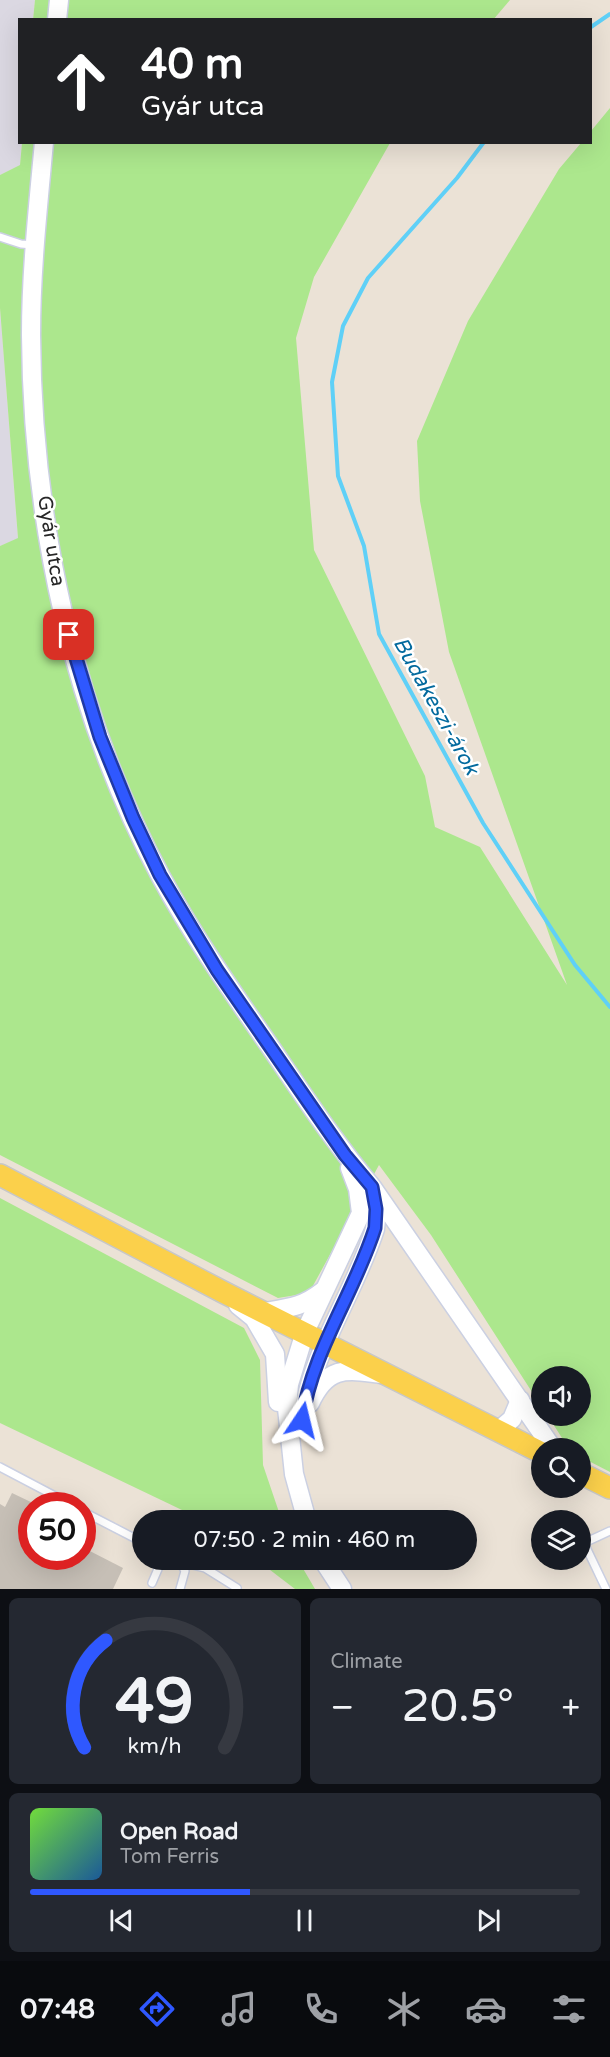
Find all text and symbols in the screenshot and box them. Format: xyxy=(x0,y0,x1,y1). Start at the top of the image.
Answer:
text: 40 m xyxy=(141,39,243,90)
icon: ahead xyxy=(42,42,120,120)
text: Gyár utca xyxy=(141,90,264,123)
street label: Gyár utca xyxy=(32,494,70,588)
pin xyxy=(43,609,94,660)
icon: arrive xyxy=(52,618,85,651)
water label: Budakeszi-árok xyxy=(388,633,485,781)
map controls xyxy=(531,1366,591,1570)
button: sound xyxy=(531,1366,591,1426)
position arrow xyxy=(270,1388,334,1452)
button: search xyxy=(531,1438,591,1498)
speed limit sign: 50 xyxy=(18,1492,96,1570)
button: layers xyxy=(531,1510,591,1570)
text: 07:50 · 2 min · 460 m xyxy=(194,1527,415,1553)
text: Climate xyxy=(331,1650,403,1674)
text: 49 xyxy=(116,1665,194,1740)
text: 20.5° xyxy=(401,1680,514,1734)
text: − xyxy=(331,1688,354,1727)
text: + xyxy=(561,1688,580,1727)
text: km/h xyxy=(128,1733,182,1759)
text: Open Road xyxy=(120,1819,238,1845)
text: Tom Ferris xyxy=(120,1845,219,1869)
icon: previous xyxy=(105,1904,138,1937)
icon: pause xyxy=(288,1904,321,1937)
icon: next xyxy=(472,1904,505,1937)
icon: directions xyxy=(136,1988,178,2030)
icon: music xyxy=(218,1988,260,2030)
icon: phone xyxy=(300,1988,342,2030)
icon: climate xyxy=(383,1988,425,2030)
icon: car xyxy=(465,1988,507,2030)
icon: filters xyxy=(548,1988,590,2030)
text: 07:48 xyxy=(20,1993,95,2026)

